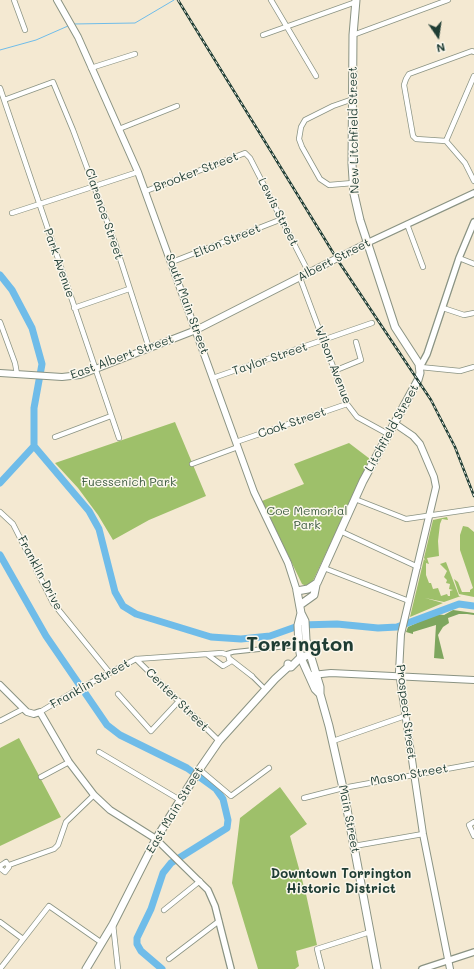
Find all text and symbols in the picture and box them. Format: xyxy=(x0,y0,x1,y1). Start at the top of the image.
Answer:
north arrow xyxy=(418,16,458,56)
text: N xyxy=(435,40,447,56)
street label: New Litchfield Street xyxy=(346,66,362,194)
street label: Brooker Street xyxy=(152,149,240,195)
street label: Clarence Street xyxy=(82,166,126,262)
street label: Lewis Street xyxy=(255,176,301,248)
street label: Elton Street xyxy=(191,221,263,261)
street label: Park Avenue xyxy=(40,226,78,300)
street label: Albert Street xyxy=(295,235,373,285)
street label: South Main Street xyxy=(162,252,212,356)
street label: Wilson Avenue xyxy=(312,324,354,406)
street label: East Albert Street xyxy=(68,332,176,382)
street label: Taylor Street xyxy=(230,339,310,379)
street label: Litchfield Street xyxy=(362,382,422,474)
street label: Cook Street xyxy=(256,405,328,441)
park label: Fuessenich Park xyxy=(82,475,176,489)
park label: Coe Memorial Park xyxy=(267,504,347,532)
street label: Franklin Drive xyxy=(14,533,66,613)
district label: Torrington xyxy=(246,633,354,657)
street label: Franklin Street xyxy=(48,656,132,712)
street label: Prospect Street xyxy=(393,664,419,760)
street label: Center Street xyxy=(142,665,212,735)
street label: Mason Street xyxy=(369,761,449,789)
street label: East Main Street xyxy=(143,764,207,856)
street label: Main Street xyxy=(335,784,363,854)
district label: Downtown Torrington Historic District xyxy=(271,866,411,897)

